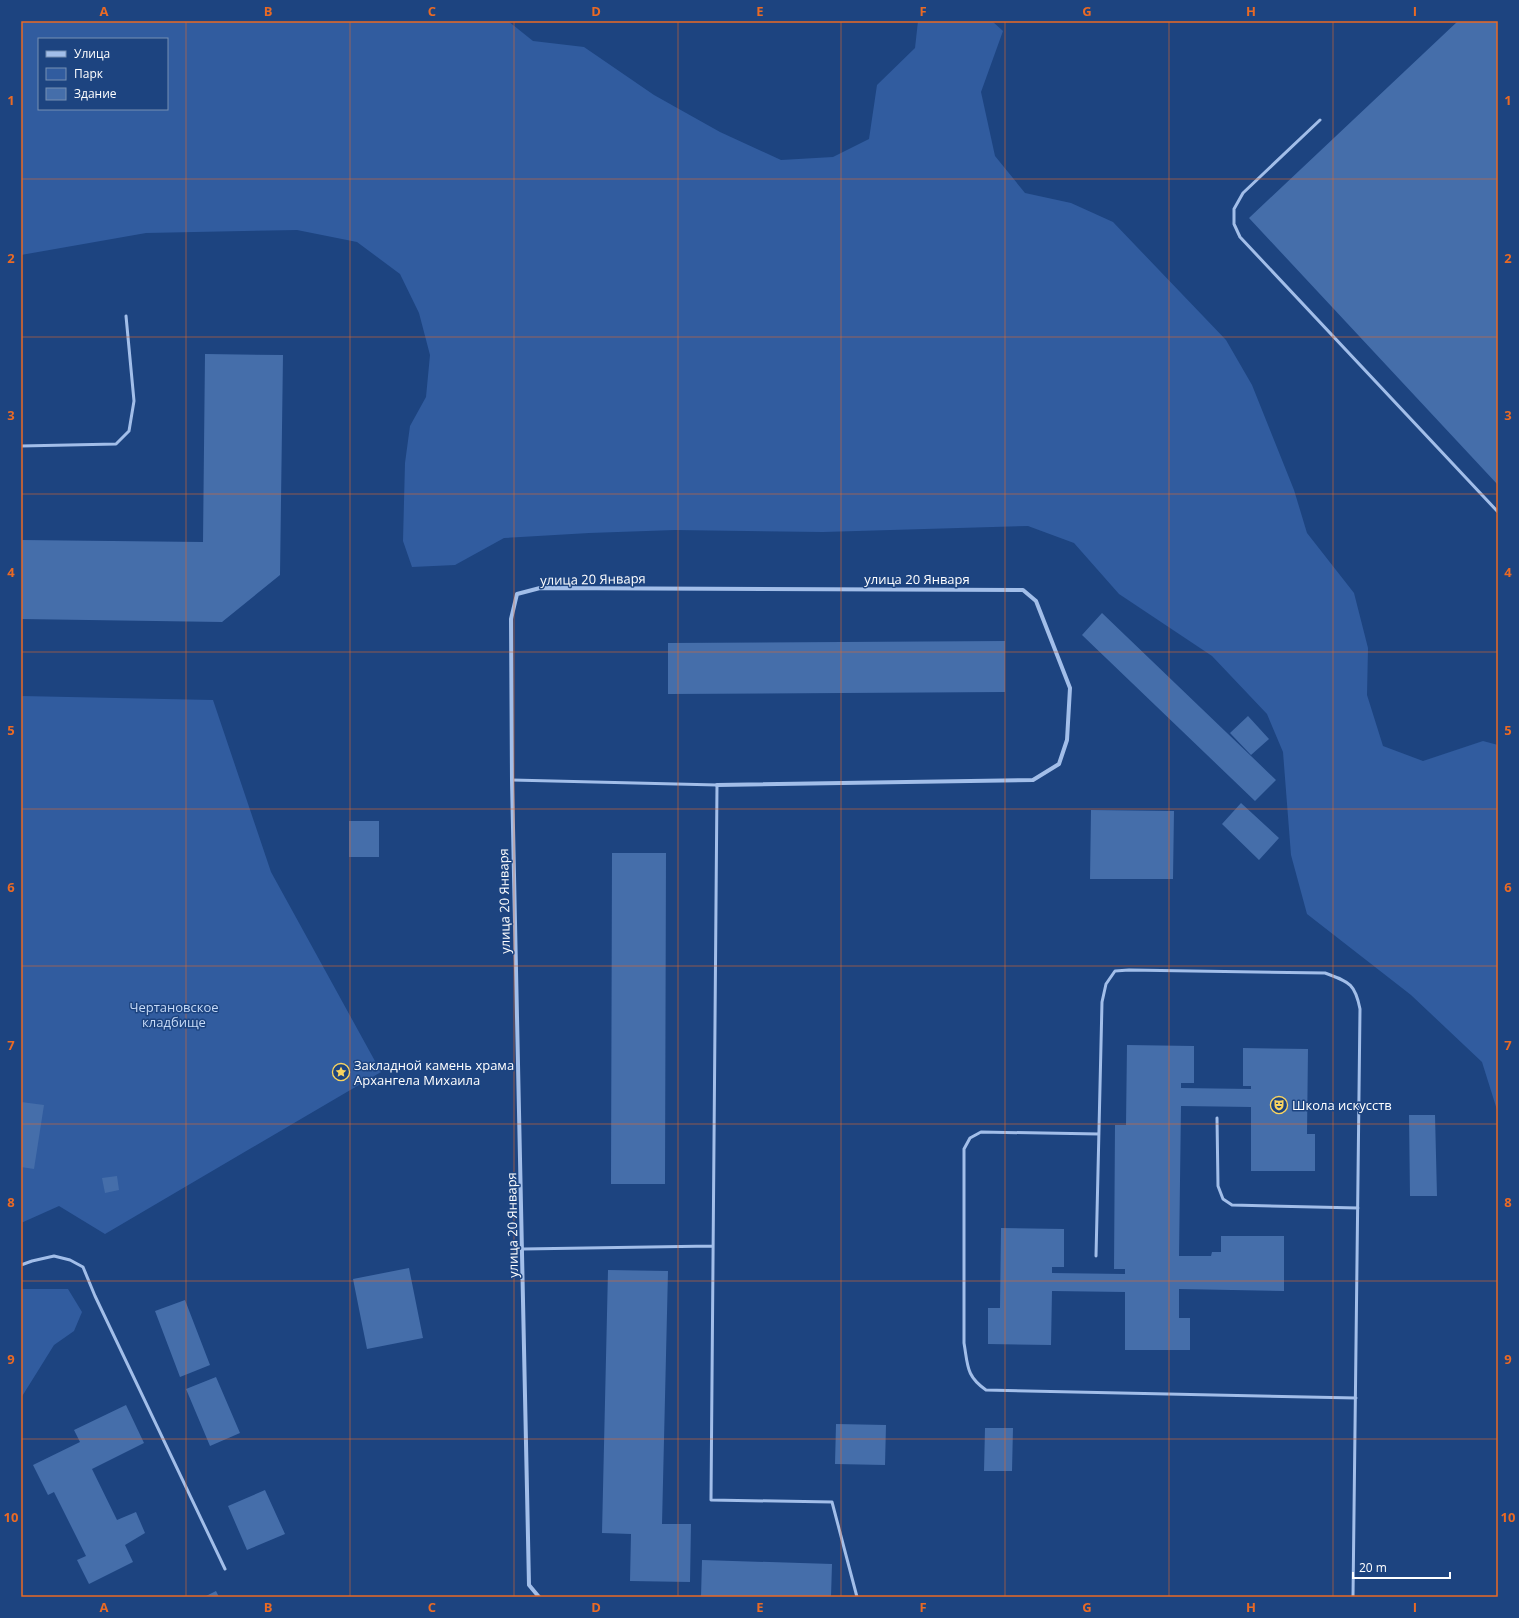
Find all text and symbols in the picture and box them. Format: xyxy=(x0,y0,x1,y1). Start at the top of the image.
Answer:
text: A xyxy=(100,2,109,20)
text: B xyxy=(264,2,273,20)
text: C xyxy=(428,2,436,20)
text: D xyxy=(591,2,601,20)
text: E xyxy=(756,2,764,20)
text: F xyxy=(919,2,927,20)
text: G xyxy=(1082,2,1092,20)
text: H xyxy=(1246,2,1256,20)
text: I xyxy=(1413,2,1417,20)
legend xyxy=(38,38,168,110)
text: Улица xyxy=(74,45,110,62)
text: Парк xyxy=(74,65,104,82)
text: Здание xyxy=(74,85,117,102)
text: 1 xyxy=(7,91,15,109)
text: 1 xyxy=(1504,91,1512,109)
text: 2 xyxy=(7,249,15,267)
text: 2 xyxy=(1504,249,1512,267)
text: 3 xyxy=(7,406,15,424)
text: 3 xyxy=(1504,406,1512,424)
text: 4 xyxy=(7,563,15,581)
text: 4 xyxy=(1504,563,1512,581)
street label: улица 20 Января xyxy=(540,569,646,589)
street label: улица 20 Января xyxy=(864,570,970,588)
text: 5 xyxy=(7,721,15,739)
text: 5 xyxy=(1504,721,1512,739)
street label: улица 20 Января xyxy=(494,848,514,954)
text: 6 xyxy=(7,878,15,896)
text: 6 xyxy=(1504,878,1512,896)
park label: Чертановское кладбище xyxy=(129,998,219,1031)
text: 7 xyxy=(7,1036,15,1054)
text: 7 xyxy=(1504,1036,1512,1054)
place label: Закладной камень храма Архангела Михаила xyxy=(354,1056,514,1089)
place icon: Закладной камень храма Архангела Михаила xyxy=(331,1062,351,1082)
theatre icon: Школа искусств xyxy=(1269,1095,1289,1115)
place label: Школа искусств xyxy=(1292,1096,1392,1114)
street label: улица 20 Января xyxy=(502,1172,522,1278)
text: 8 xyxy=(7,1193,15,1211)
text: 8 xyxy=(1504,1193,1512,1211)
text: 9 xyxy=(7,1350,15,1368)
text: 9 xyxy=(1504,1350,1512,1368)
text: 10 xyxy=(4,1508,18,1526)
text: 10 xyxy=(1501,1508,1515,1526)
scale bar xyxy=(1353,1554,1450,1580)
text: 20 m xyxy=(1359,1559,1387,1576)
text: A xyxy=(100,1598,109,1616)
text: B xyxy=(264,1598,273,1616)
text: C xyxy=(428,1598,436,1616)
text: D xyxy=(591,1598,601,1616)
text: E xyxy=(756,1598,764,1616)
text: F xyxy=(919,1598,927,1616)
text: G xyxy=(1082,1598,1092,1616)
text: H xyxy=(1246,1598,1256,1616)
text: I xyxy=(1413,1598,1417,1616)

